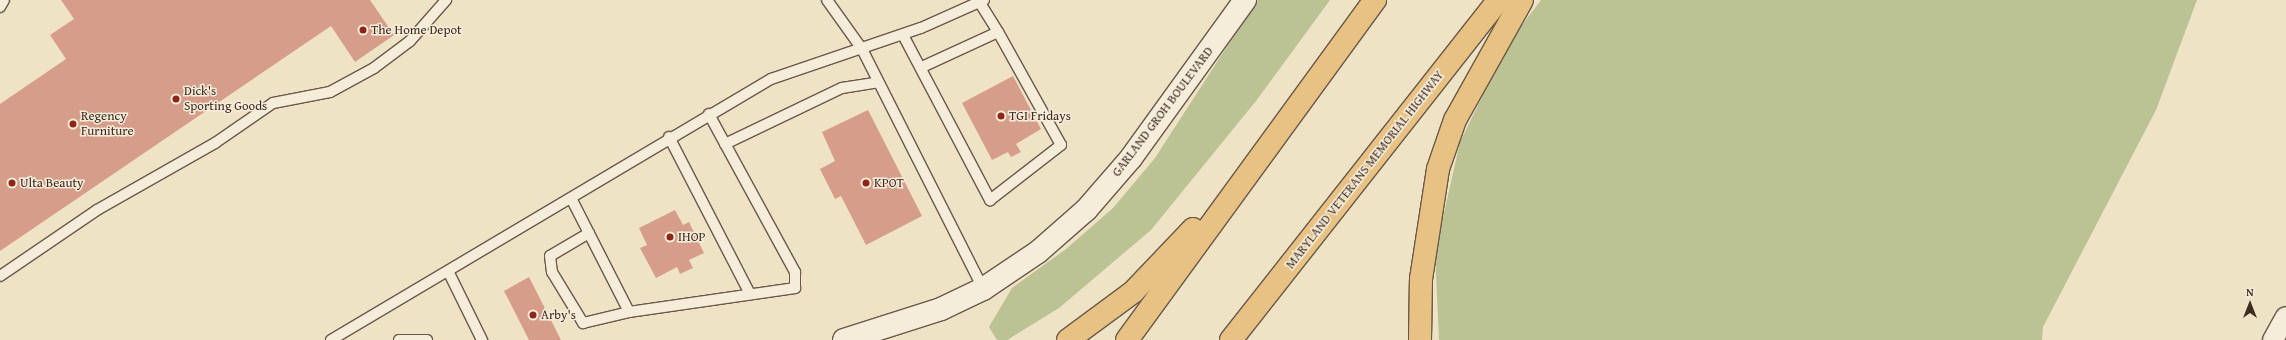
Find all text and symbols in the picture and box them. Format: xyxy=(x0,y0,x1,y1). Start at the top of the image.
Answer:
place label: The Home Depot xyxy=(371,22,462,38)
marker: The Home Depot xyxy=(358,25,368,35)
street label: GARLAND GROH BOULEVARD xyxy=(1109,44,1217,180)
street label: MARYLAND VETERANS MEMORIAL HIGHWAY xyxy=(1283,68,1447,272)
place label: Dick's Sporting Goods xyxy=(184,84,267,115)
marker: Dick's Sporting Goods xyxy=(171,94,181,104)
place label: TGI Fridays xyxy=(1009,108,1071,124)
place label: Regency Furniture xyxy=(81,109,134,140)
marker: TGI Fridays xyxy=(996,111,1006,121)
marker: Regency Furniture xyxy=(68,119,78,129)
place label: Ulta Beauty xyxy=(20,175,84,191)
place label: KPOT xyxy=(874,175,904,191)
marker: Ulta Beauty xyxy=(7,178,17,188)
marker: KPOT xyxy=(861,178,871,188)
place label: IHOP xyxy=(678,229,706,245)
marker: IHOP xyxy=(665,232,675,242)
north arrow xyxy=(2230,284,2270,324)
text: N xyxy=(2246,284,2254,300)
place label: Arby's xyxy=(541,307,576,323)
marker: Arby's xyxy=(528,310,538,320)

